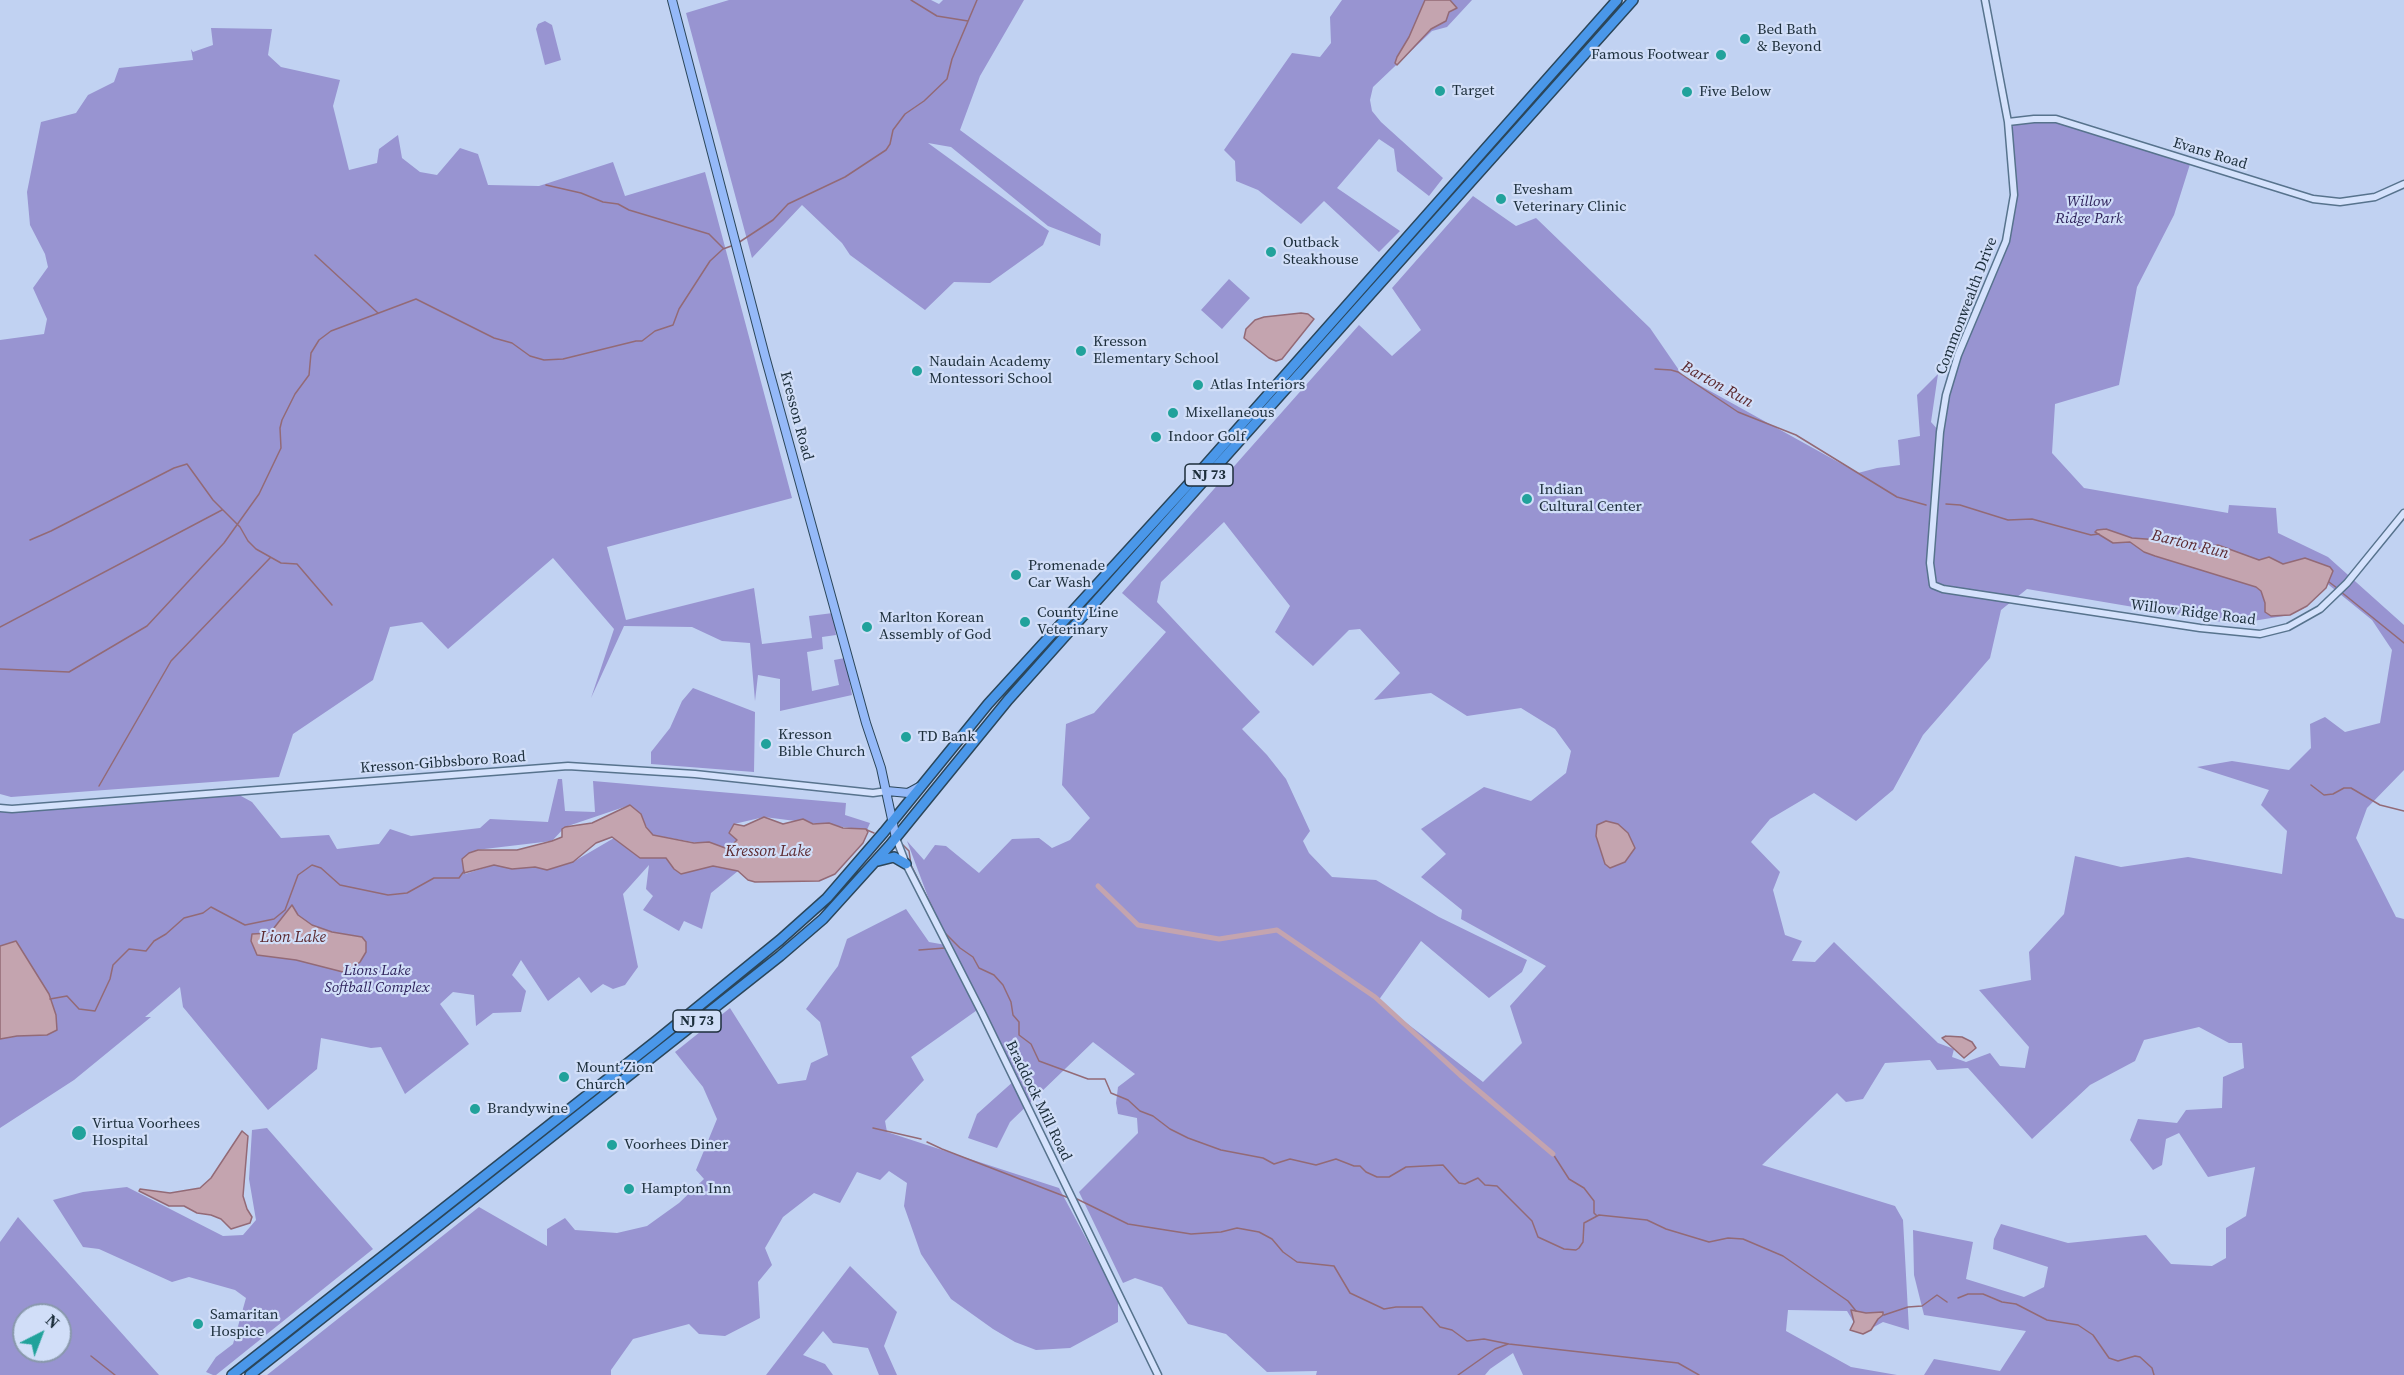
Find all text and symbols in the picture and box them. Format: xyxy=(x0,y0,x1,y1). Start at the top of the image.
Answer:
place label: Bed Bath & Beyond xyxy=(1757,21,1821,56)
marker: Bed Bath & Beyond xyxy=(1738,32,1752,46)
place label: Famous Footwear xyxy=(1591,46,1709,64)
marker: Famous Footwear xyxy=(1714,48,1728,62)
place label: Target xyxy=(1452,82,1494,100)
place label: Five Below xyxy=(1699,83,1771,101)
marker: Target xyxy=(1433,84,1447,98)
marker: Five Below xyxy=(1680,85,1694,99)
street label: Evans Road xyxy=(2171,134,2249,174)
place label: Evesham Veterinary Clinic xyxy=(1513,181,1627,216)
marker: Evesham Veterinary Clinic xyxy=(1494,192,1508,206)
park label: Willow Ridge Park xyxy=(2055,193,2123,228)
place label: Outback Steakhouse xyxy=(1283,234,1359,269)
street label: Commonwealth Drive xyxy=(1932,235,2002,377)
marker: Outback Steakhouse xyxy=(1264,245,1278,259)
place label: Kresson Elementary School xyxy=(1093,333,1219,368)
marker: Kresson Elementary School xyxy=(1074,344,1088,358)
place label: Naudain Academy Montessori School xyxy=(929,353,1052,388)
water label: Barton Run xyxy=(1678,357,1756,413)
marker: Naudain Academy Montessori School xyxy=(910,364,924,378)
street label: Kresson Road xyxy=(775,369,817,463)
place label: Atlas Interiors xyxy=(1210,376,1305,394)
marker: Atlas Interiors xyxy=(1191,378,1205,392)
place label: Mixellaneous xyxy=(1185,404,1275,422)
marker: Mixellaneous xyxy=(1166,406,1180,420)
place label: Indoor Golf xyxy=(1168,428,1246,446)
marker: Indoor Golf xyxy=(1149,430,1163,444)
road number: NJ 73 xyxy=(1185,464,1233,486)
place label: Indian Cultural Center xyxy=(1539,481,1642,516)
marker: Indian Cultural Center xyxy=(1520,492,1534,506)
water label: Barton Run xyxy=(2149,526,2231,564)
place label: Promenade Car Wash xyxy=(1028,557,1105,592)
marker: Promenade Car Wash xyxy=(1009,568,1023,582)
street label: Willow Ridge Road xyxy=(2129,596,2257,630)
place label: County Line Veterinary xyxy=(1037,604,1119,639)
place label: Marlton Korean Assembly of God xyxy=(879,609,991,644)
marker: County Line Veterinary xyxy=(1018,615,1032,629)
marker: Marlton Korean Assembly of God xyxy=(860,620,874,634)
place label: Kresson Bible Church xyxy=(778,726,866,761)
place label: TD Bank xyxy=(918,728,975,746)
marker: TD Bank xyxy=(899,730,913,744)
marker: Kresson Bible Church xyxy=(759,737,773,751)
street label: Kresson-Gibbsboro Road xyxy=(360,748,526,778)
water label: Kresson Lake xyxy=(725,842,811,862)
water label: Lion Lake xyxy=(260,928,326,948)
park label: Lions Lake Softball Complex xyxy=(325,962,429,997)
road number: NJ 73 xyxy=(673,1010,721,1032)
street label: Braddock Mill Road xyxy=(1001,1038,1075,1164)
place label: Mount Zion Church xyxy=(576,1059,654,1094)
marker: Mount Zion Church xyxy=(557,1070,571,1084)
place label: Brandywine xyxy=(487,1100,568,1118)
marker: Brandywine xyxy=(468,1102,482,1116)
place label: Virtua Voorhees Hospital xyxy=(92,1115,200,1150)
marker: Virtua Voorhees Hospital xyxy=(70,1124,88,1142)
place label: Voorhees Diner xyxy=(624,1136,728,1154)
marker: Voorhees Diner xyxy=(605,1138,619,1152)
place label: Hampton Inn xyxy=(641,1180,731,1198)
marker: Hampton Inn xyxy=(622,1182,636,1196)
north arrow xyxy=(12,1303,72,1363)
place label: Samaritan Hospice xyxy=(210,1306,279,1341)
text: N xyxy=(41,1309,64,1333)
marker: Samaritan Hospice xyxy=(191,1317,205,1331)

